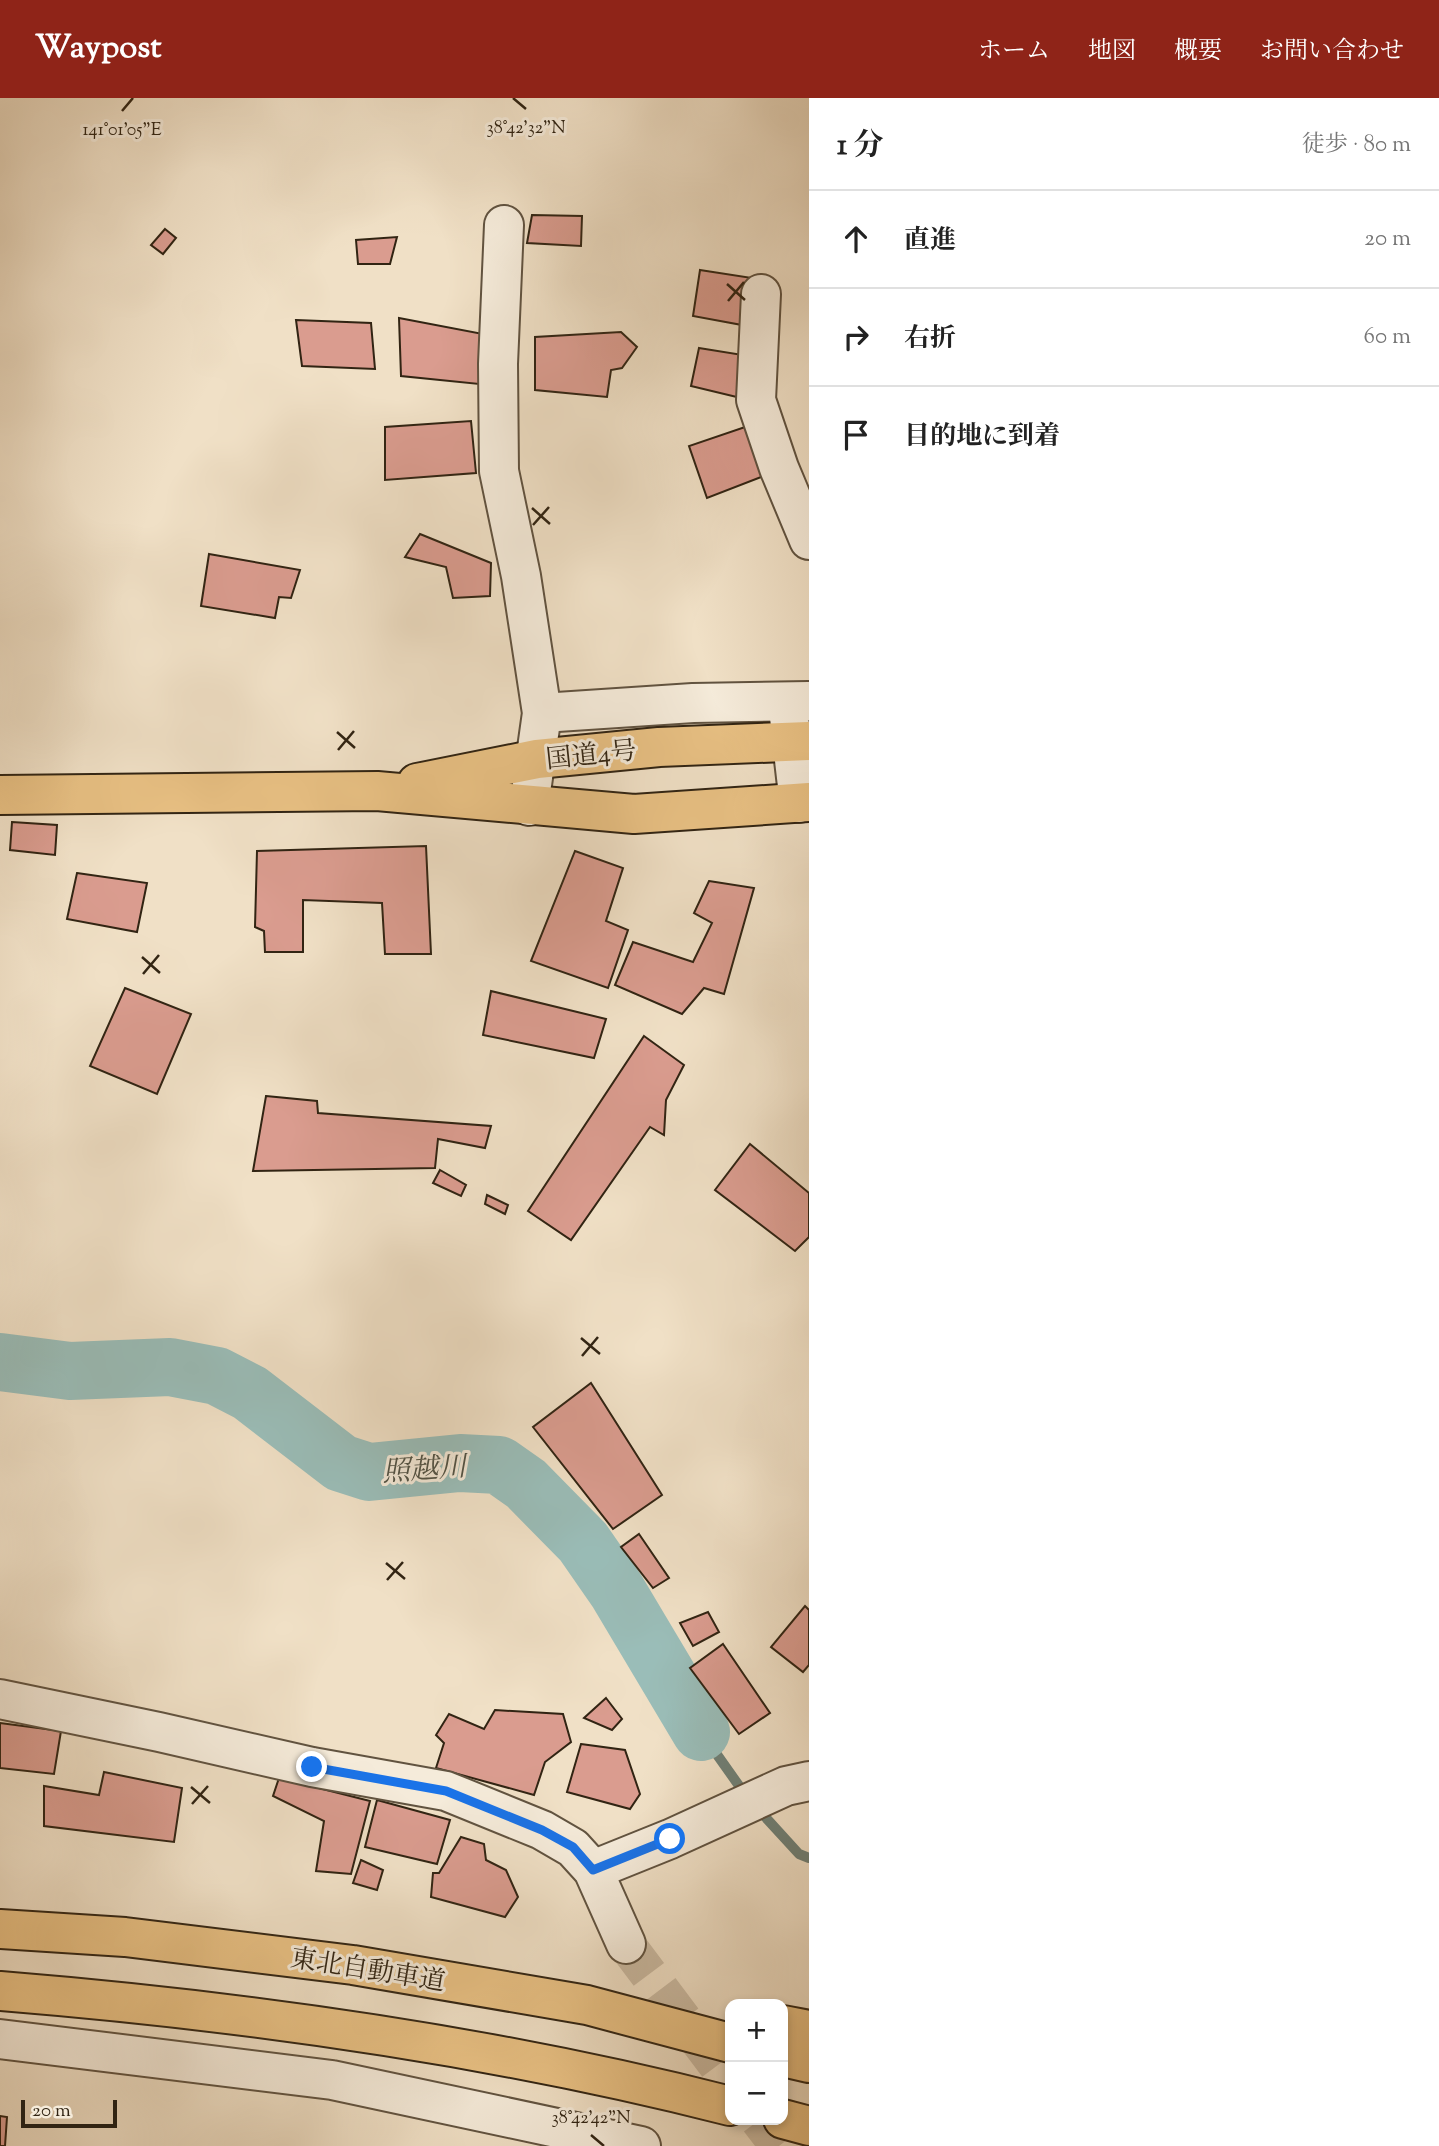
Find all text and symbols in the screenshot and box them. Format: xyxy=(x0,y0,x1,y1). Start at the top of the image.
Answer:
text: Waypost xyxy=(35,25,162,73)
text: ホーム xyxy=(978,35,1050,69)
text: 地図 xyxy=(1088,35,1136,69)
text: 概要 xyxy=(1174,35,1222,69)
text: お問い合わせ xyxy=(1260,35,1404,69)
text: 38°42'32"N xyxy=(486,116,566,142)
text: 141°01'05"E xyxy=(82,118,162,144)
text: 1 分 xyxy=(837,125,884,168)
text: 徒歩 · 80 m xyxy=(1302,129,1411,162)
icon: ahead xyxy=(837,220,875,258)
text: 直進 xyxy=(904,223,956,260)
text: 20 m xyxy=(1364,223,1411,256)
icon: right xyxy=(837,318,875,356)
text: 右折 xyxy=(904,321,956,358)
text: 60 m xyxy=(1363,321,1411,354)
icon: arrive xyxy=(837,416,875,454)
text: 目的地に到着 xyxy=(904,419,1060,456)
street label: 国道4号 xyxy=(544,733,639,780)
water label: 照越川 xyxy=(381,1448,470,1494)
route end xyxy=(296,1751,327,1782)
route start xyxy=(654,1823,685,1854)
street label: 東北自動車道 xyxy=(288,1941,448,2002)
map controls xyxy=(725,1999,788,2125)
button: + xyxy=(725,1999,788,2062)
button: − xyxy=(725,2062,788,2125)
scale bar xyxy=(21,2097,117,2129)
text: 20 m xyxy=(32,2098,71,2125)
text: 38°42'42"N xyxy=(551,2106,631,2132)

